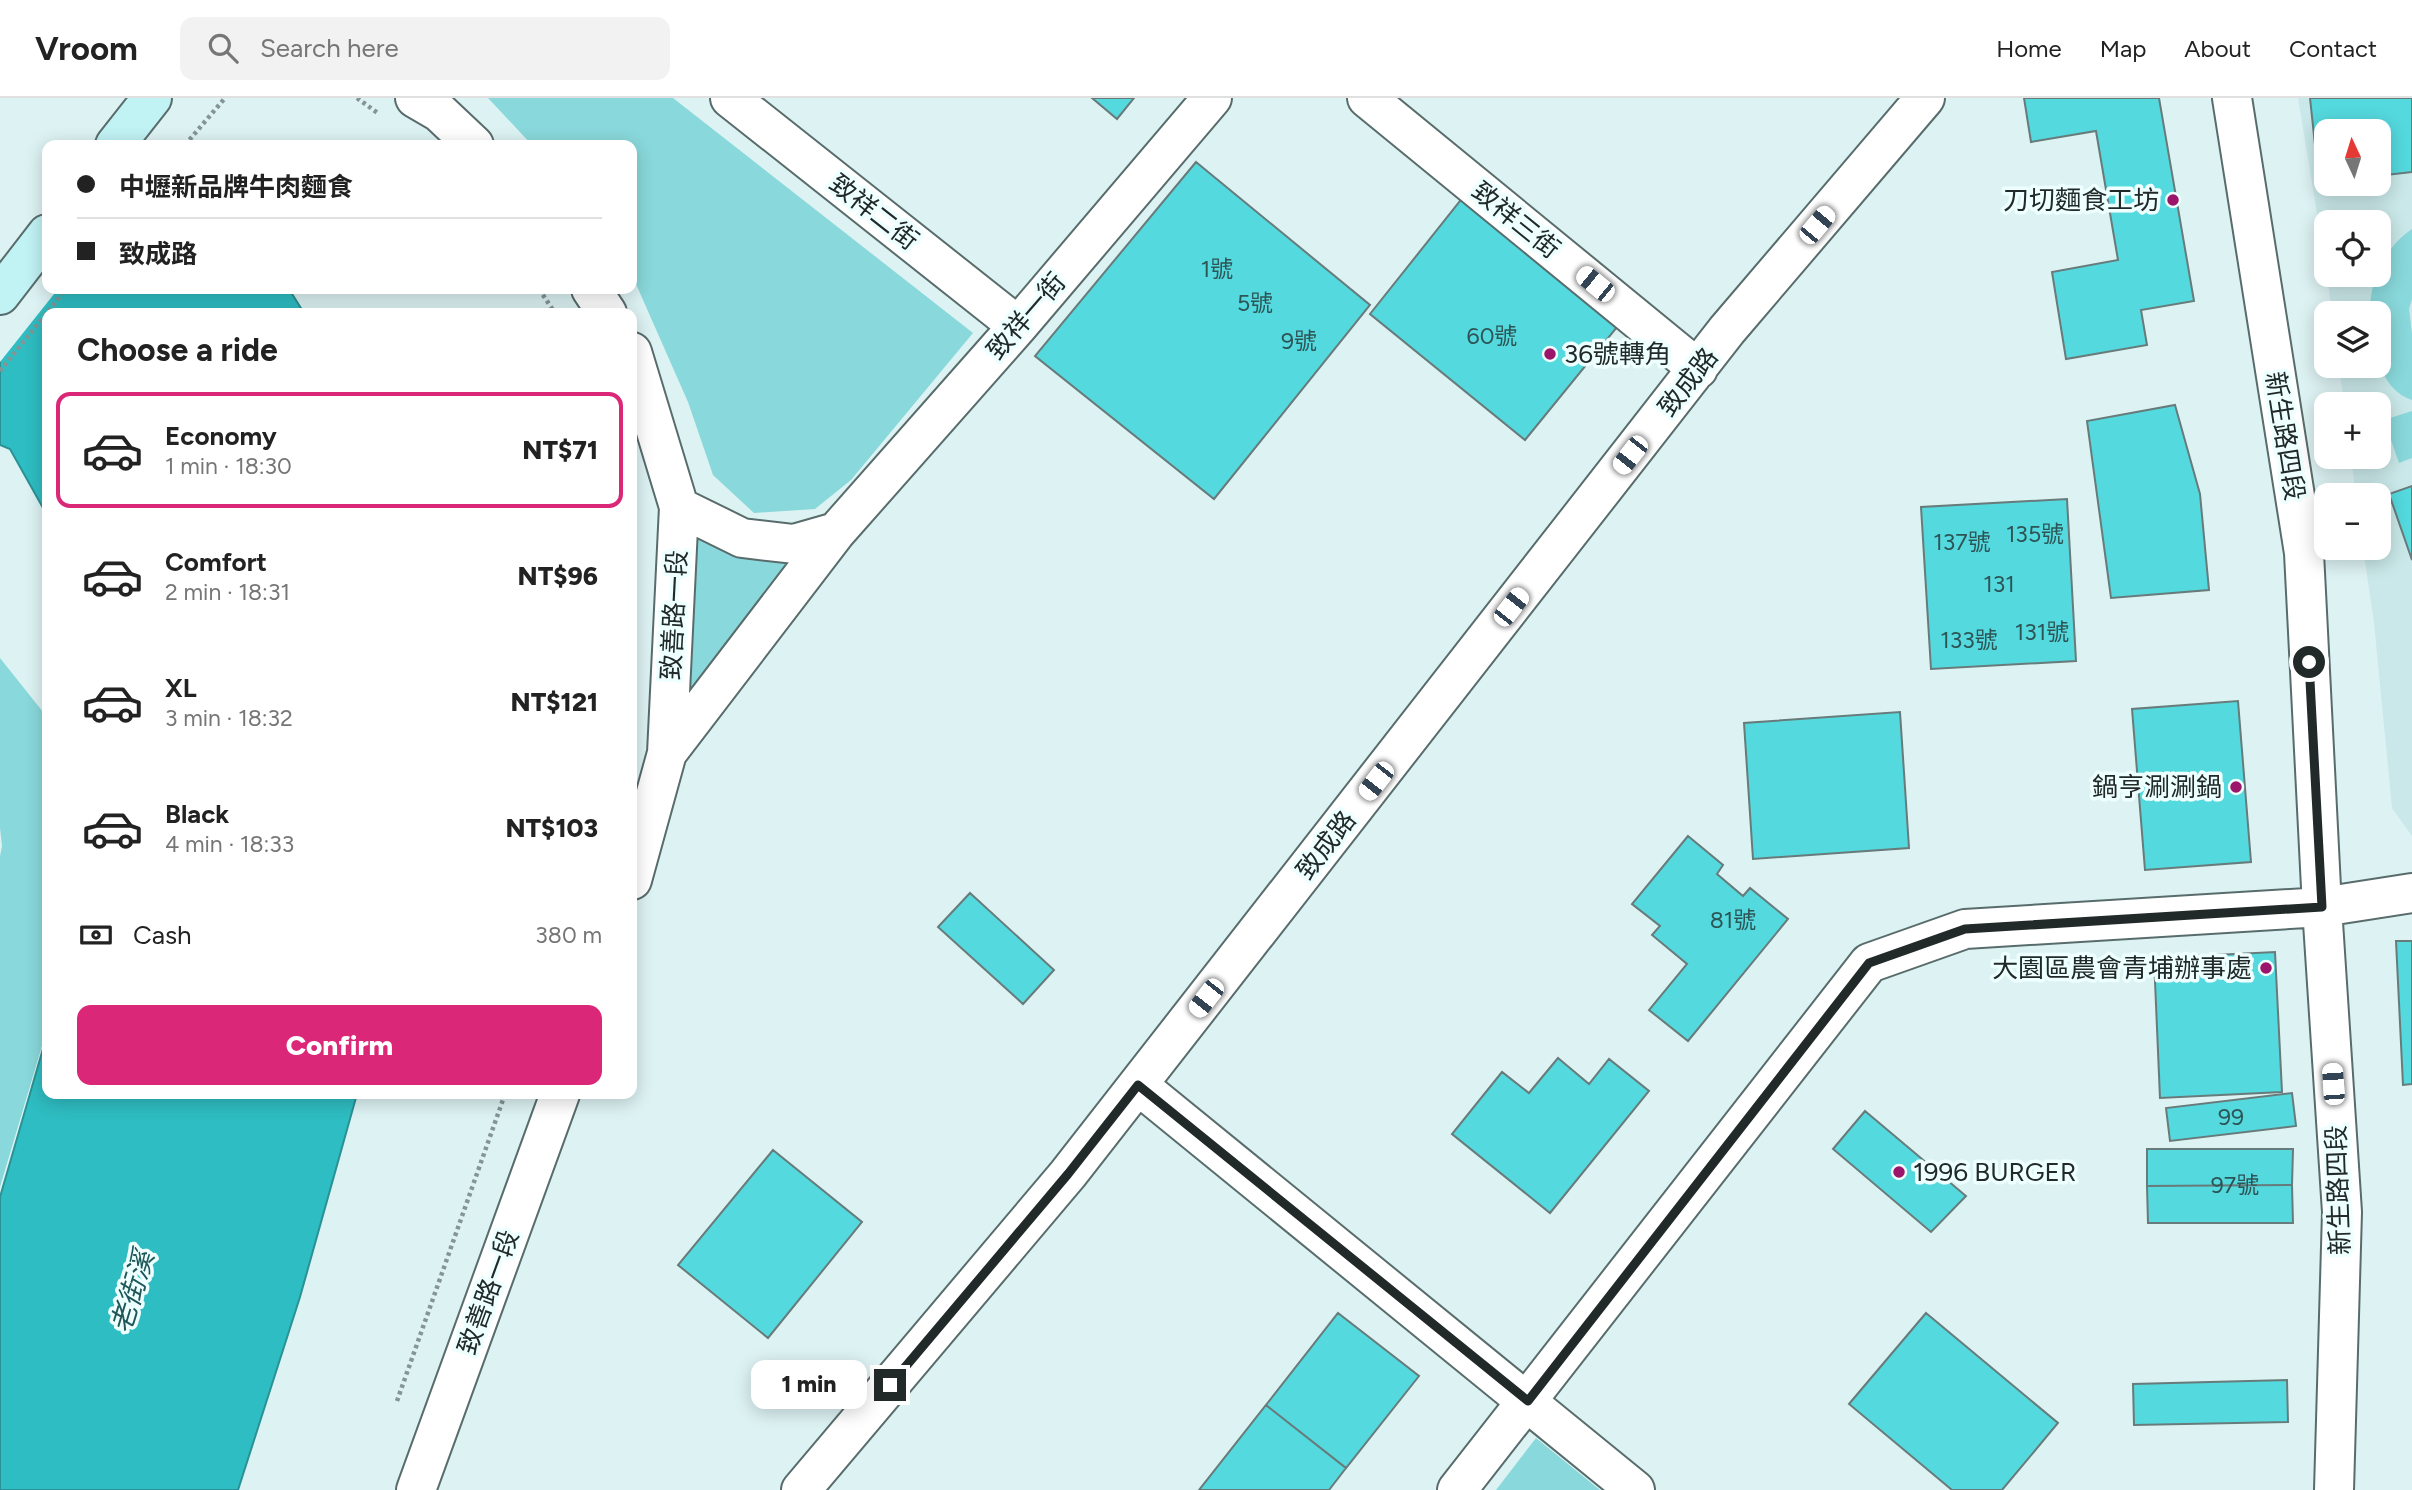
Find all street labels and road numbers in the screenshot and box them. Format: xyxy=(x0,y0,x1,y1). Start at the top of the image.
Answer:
street label: 致祥二街 xyxy=(823,167,925,257)
street label: 致祥三街 xyxy=(1466,175,1566,265)
street label: 致祥一街 xyxy=(980,266,1072,366)
street label: 致成路 xyxy=(1651,341,1725,423)
street label: 新生路四段 xyxy=(2259,369,2311,503)
street label: 致善路一段 xyxy=(655,549,693,681)
street label: 致成路 xyxy=(1289,804,1363,886)
street label: 新生路四段 xyxy=(2320,1124,2356,1256)
street label: 致善路一段 xyxy=(451,1225,525,1359)

